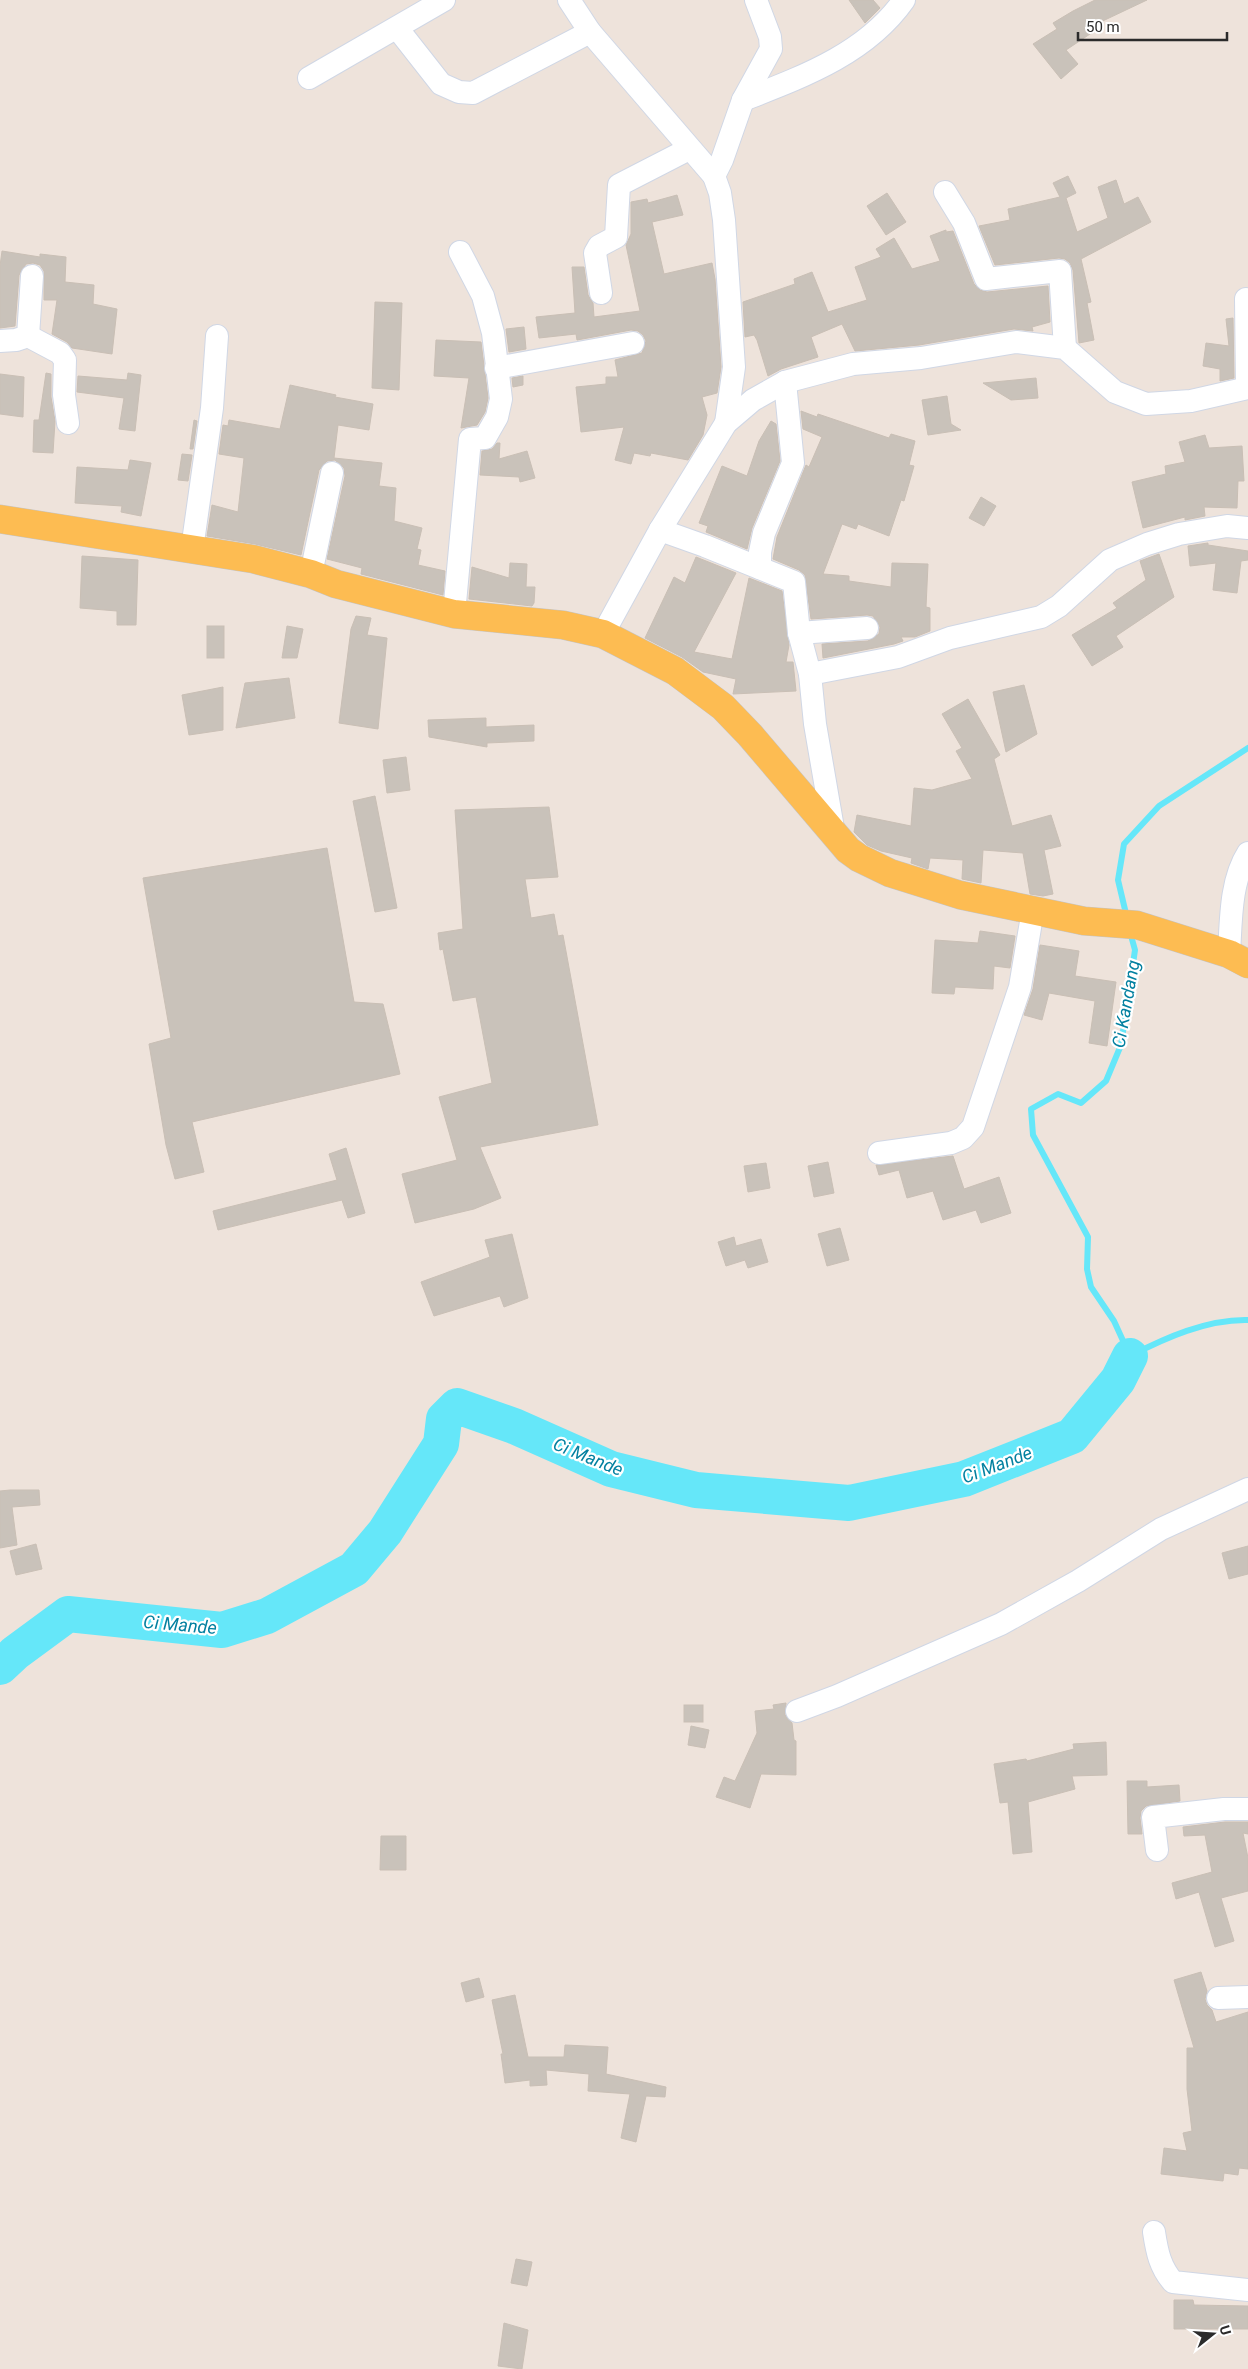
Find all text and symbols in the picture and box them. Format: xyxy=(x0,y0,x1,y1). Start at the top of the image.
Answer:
scale bar xyxy=(1078,10,1227,42)
text: 50 m xyxy=(1086,18,1120,36)
water label: Ci Kandang xyxy=(1107,958,1144,1050)
water label: Ci Mande xyxy=(550,1433,626,1480)
water label: Ci Mande xyxy=(959,1442,1035,1488)
water label: Ci Mande xyxy=(143,1611,218,1638)
north arrow xyxy=(1188,2309,1238,2359)
text: U xyxy=(1216,2323,1234,2337)

